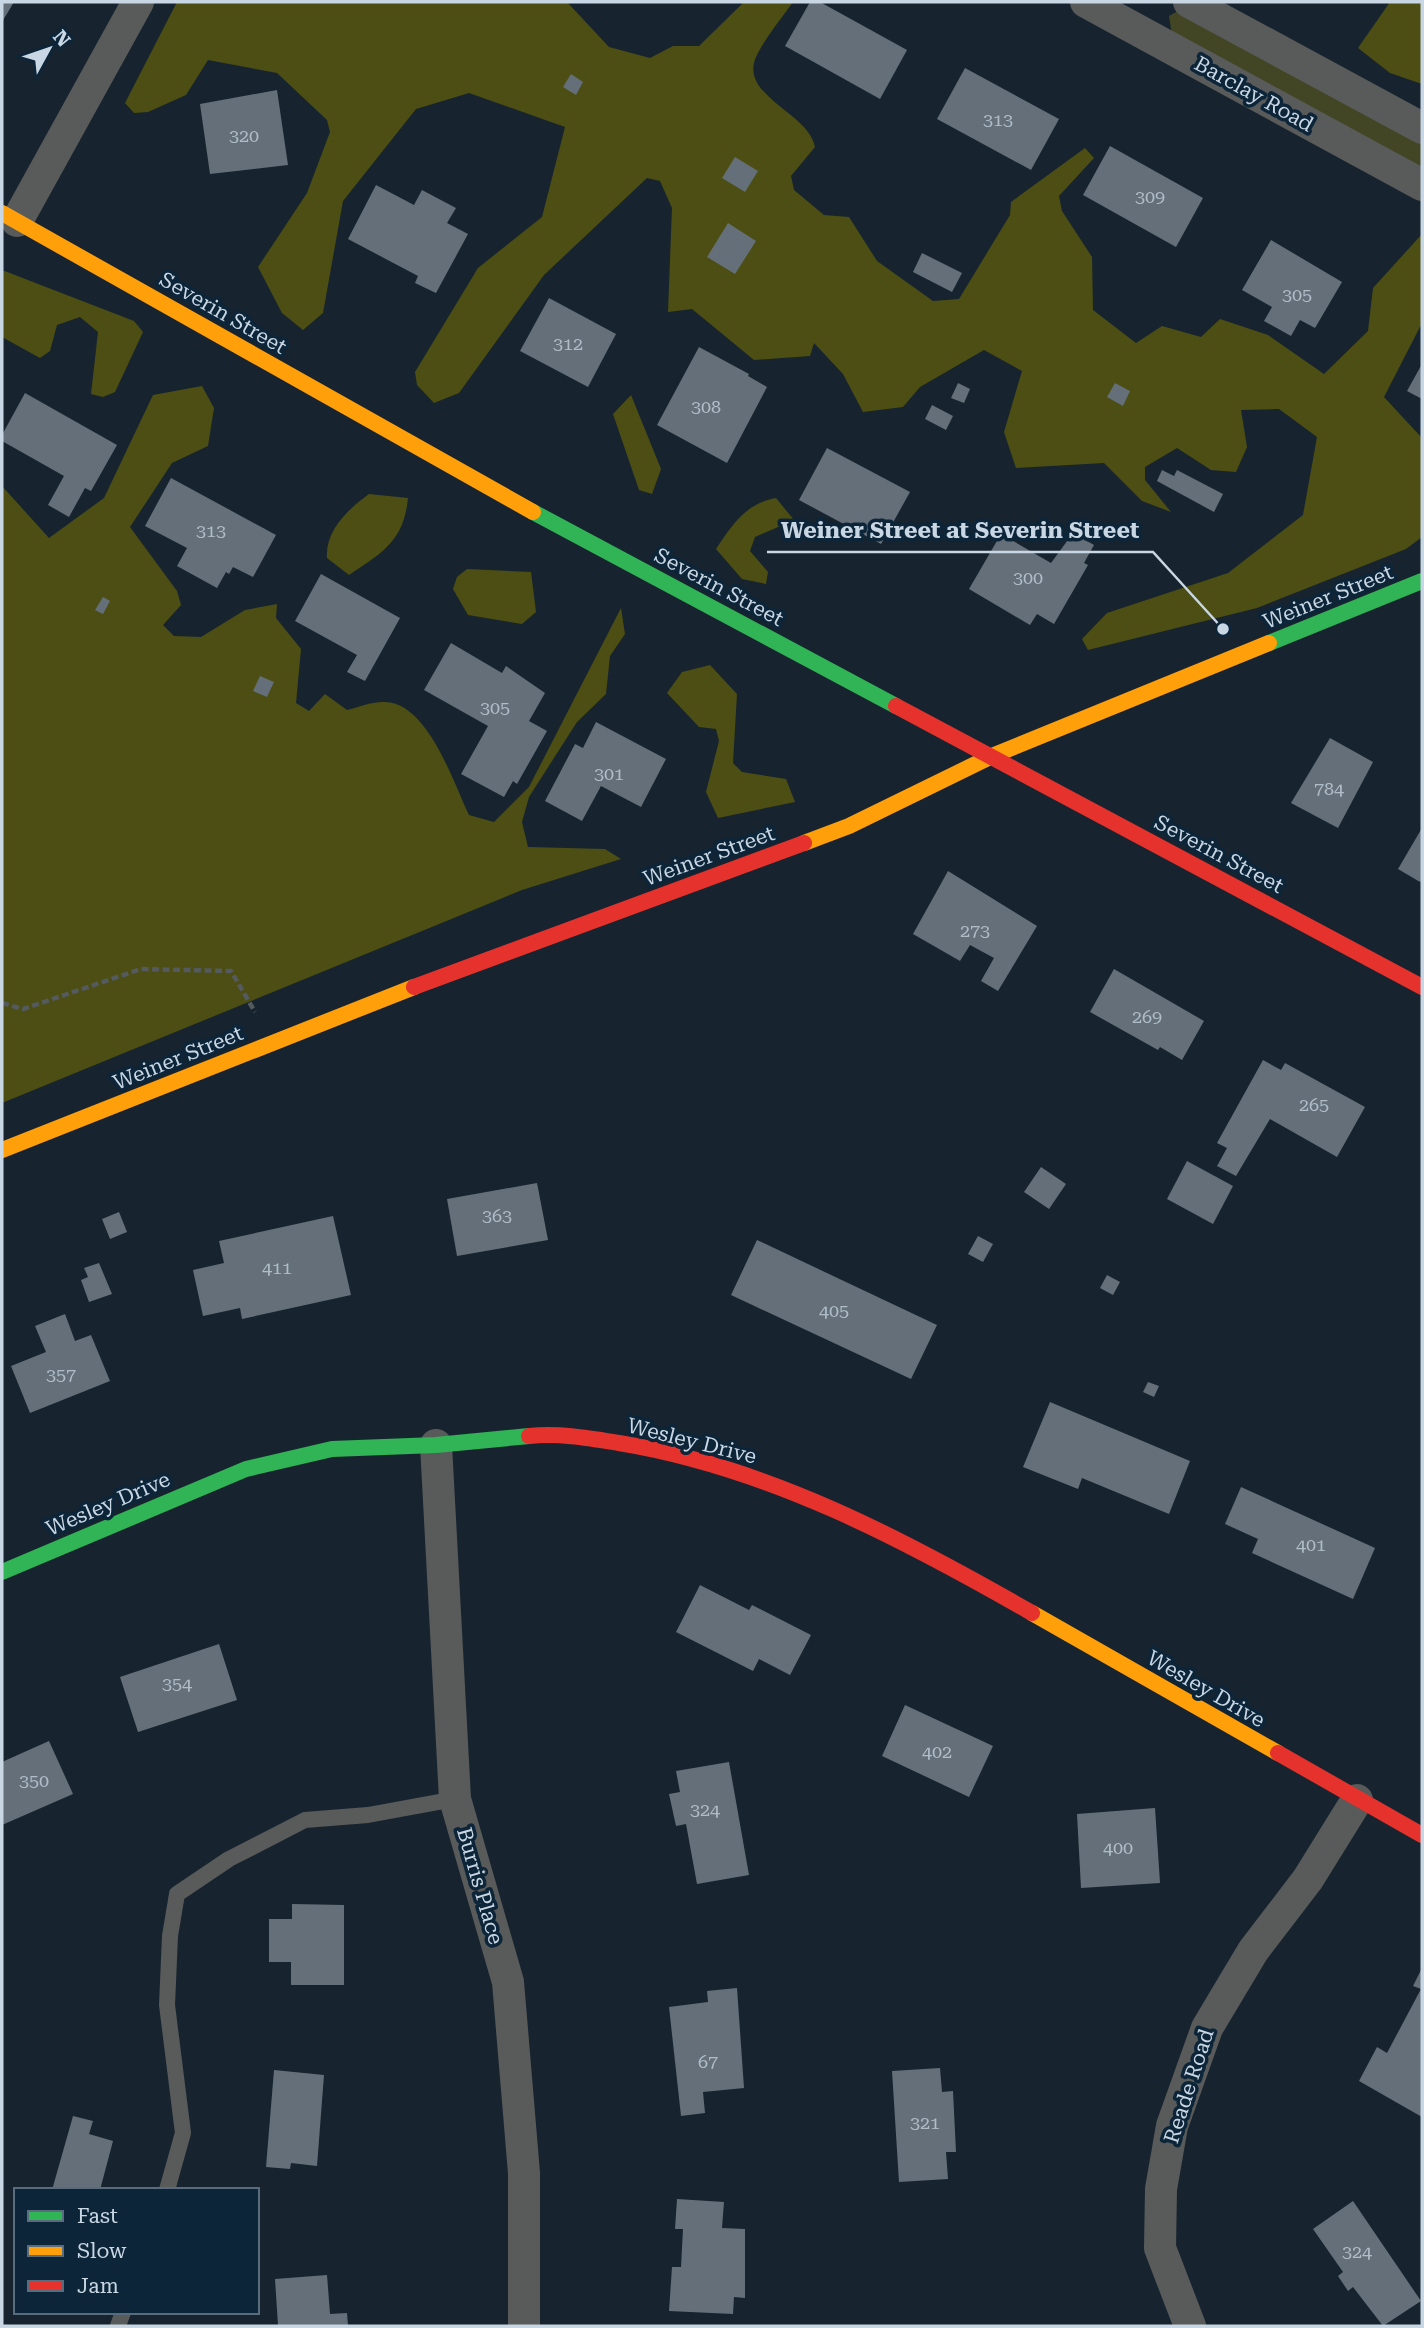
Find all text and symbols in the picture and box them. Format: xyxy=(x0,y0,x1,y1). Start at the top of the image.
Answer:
north arrow xyxy=(14,14,84,84)
text: N xyxy=(48,25,75,52)
street label: Barclay Road xyxy=(1190,51,1318,137)
house number: 313 xyxy=(983,109,1013,130)
house number: 320 xyxy=(229,125,259,146)
house number: 309 xyxy=(1135,186,1165,207)
street label: Severin Street xyxy=(155,267,291,359)
house number: 305 xyxy=(1282,284,1312,305)
house number: 312 xyxy=(553,333,583,354)
house number: 308 xyxy=(691,396,721,417)
callout: Weiner Street at Severin Street xyxy=(767,508,1153,552)
text: Weiner Street at Severin Street xyxy=(781,517,1139,544)
house number: 313 xyxy=(196,520,226,541)
street label: Severin Street xyxy=(650,543,788,631)
street label: Weiner Street xyxy=(1260,560,1397,634)
house number: 300 xyxy=(1013,567,1043,588)
house number: 305 xyxy=(480,697,510,718)
house number: 301 xyxy=(594,763,624,784)
house number: 784 xyxy=(1314,778,1344,799)
street label: Severin Street xyxy=(1150,810,1288,898)
street label: Weiner Street xyxy=(640,821,778,891)
house number: 273 xyxy=(960,920,990,941)
house number: 269 xyxy=(1132,1006,1162,1027)
street label: Weiner Street xyxy=(110,1021,247,1095)
house number: 265 xyxy=(1299,1094,1329,1115)
house number: 363 xyxy=(482,1205,512,1226)
house number: 411 xyxy=(262,1257,292,1278)
house number: 405 xyxy=(819,1300,849,1321)
house number: 357 xyxy=(46,1364,76,1385)
street label: Wesley Drive xyxy=(625,1413,759,1469)
street label: Wesley Drive xyxy=(42,1467,174,1541)
house number: 401 xyxy=(1296,1534,1326,1555)
street label: Wesley Drive xyxy=(1143,1646,1269,1732)
house number: 354 xyxy=(162,1673,192,1694)
house number: 402 xyxy=(922,1741,952,1762)
house number: 350 xyxy=(19,1770,49,1791)
house number: 324 xyxy=(690,1799,720,1820)
street label: Burris Place xyxy=(452,1825,508,1947)
house number: 400 xyxy=(1103,1837,1133,1858)
street label: Reade Road xyxy=(1159,2025,1219,2146)
house number: 67 xyxy=(698,2051,718,2072)
house number: 321 xyxy=(910,2112,940,2133)
legend xyxy=(14,2188,259,2314)
text: Fast xyxy=(77,2204,118,2228)
text: Slow xyxy=(77,2239,127,2263)
house number: 324 xyxy=(1342,2241,1372,2262)
text: Jam xyxy=(77,2274,119,2298)

